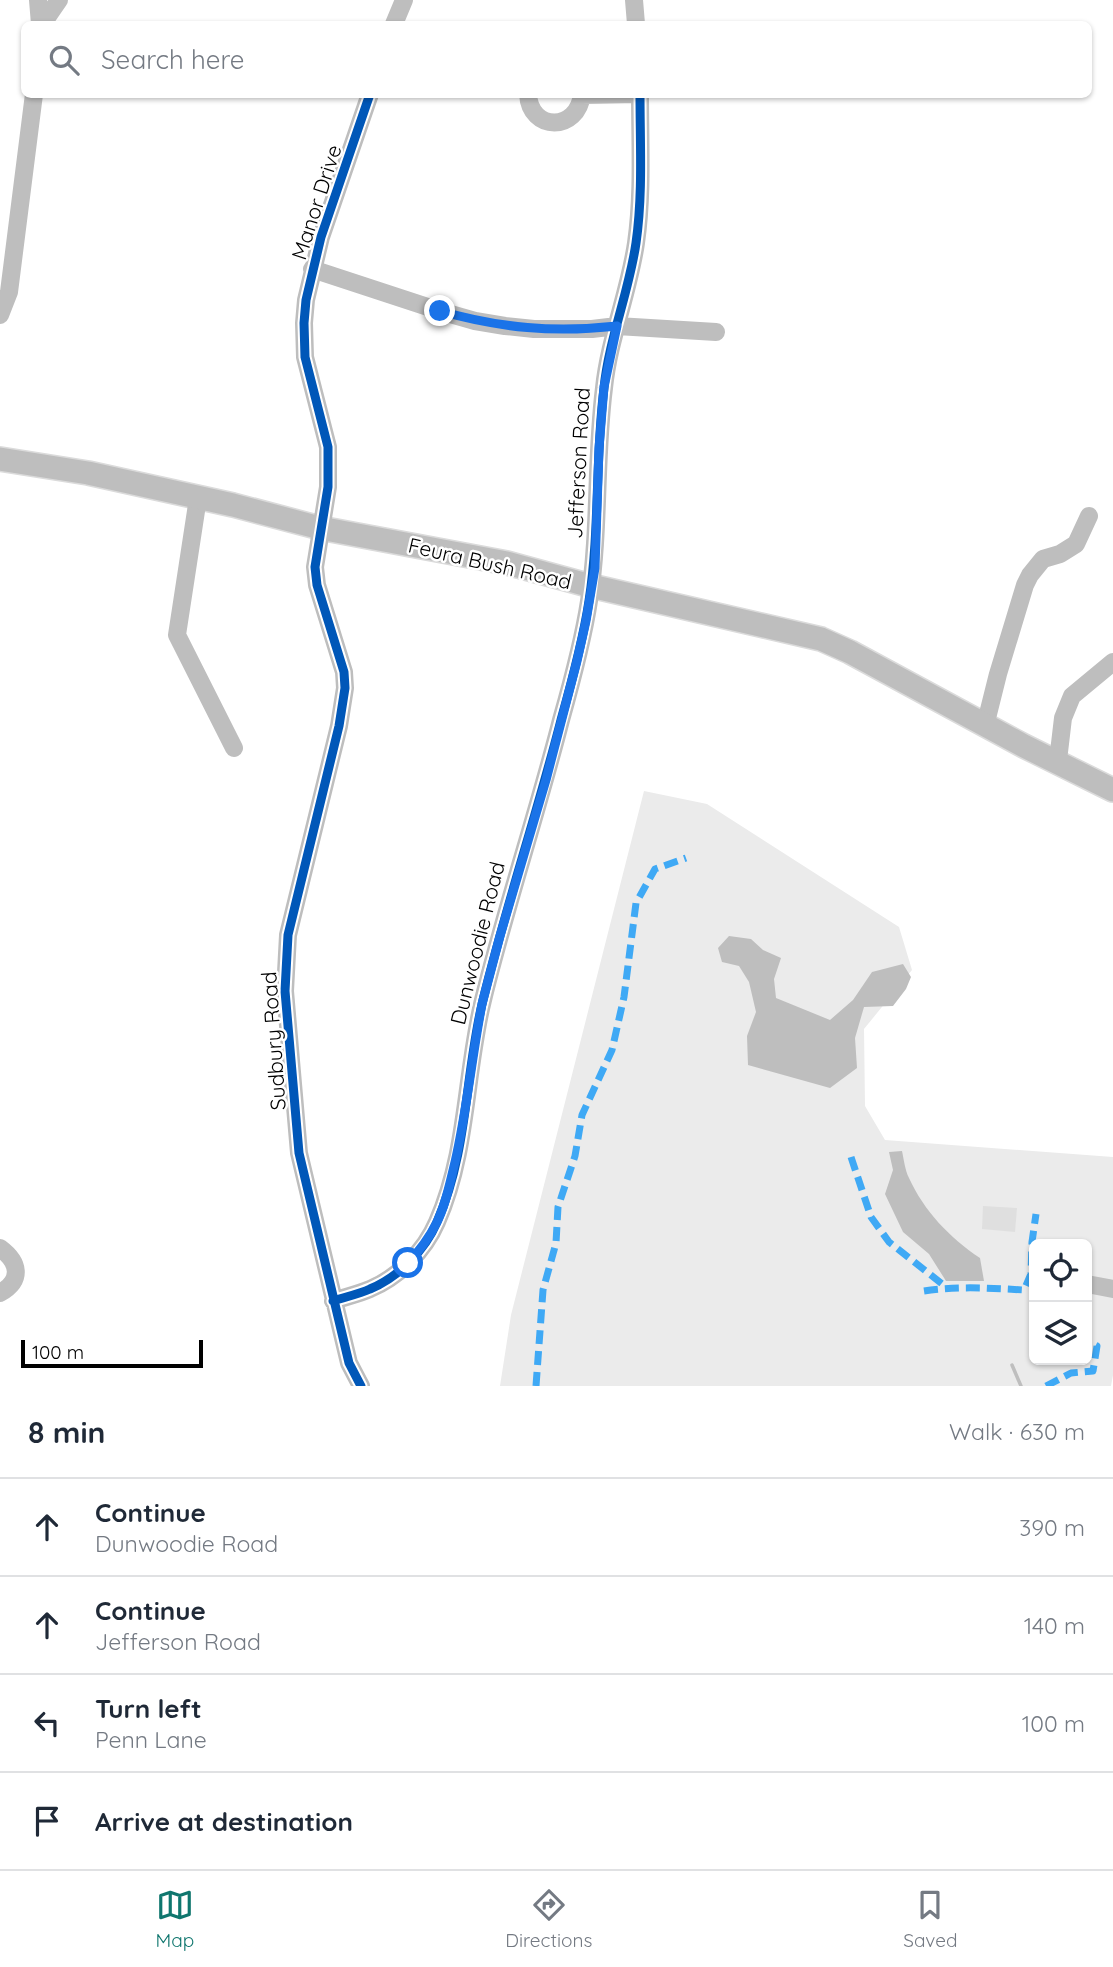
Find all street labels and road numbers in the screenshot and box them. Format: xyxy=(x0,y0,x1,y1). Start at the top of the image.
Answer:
street label: Manor Drive xyxy=(285,141,347,263)
street label: Jefferson Road xyxy=(561,387,595,539)
street label: Feura Bush Road xyxy=(406,532,574,594)
street label: Dunwoodie Road xyxy=(444,859,510,1027)
street label: Sudbury Road xyxy=(255,971,291,1111)

